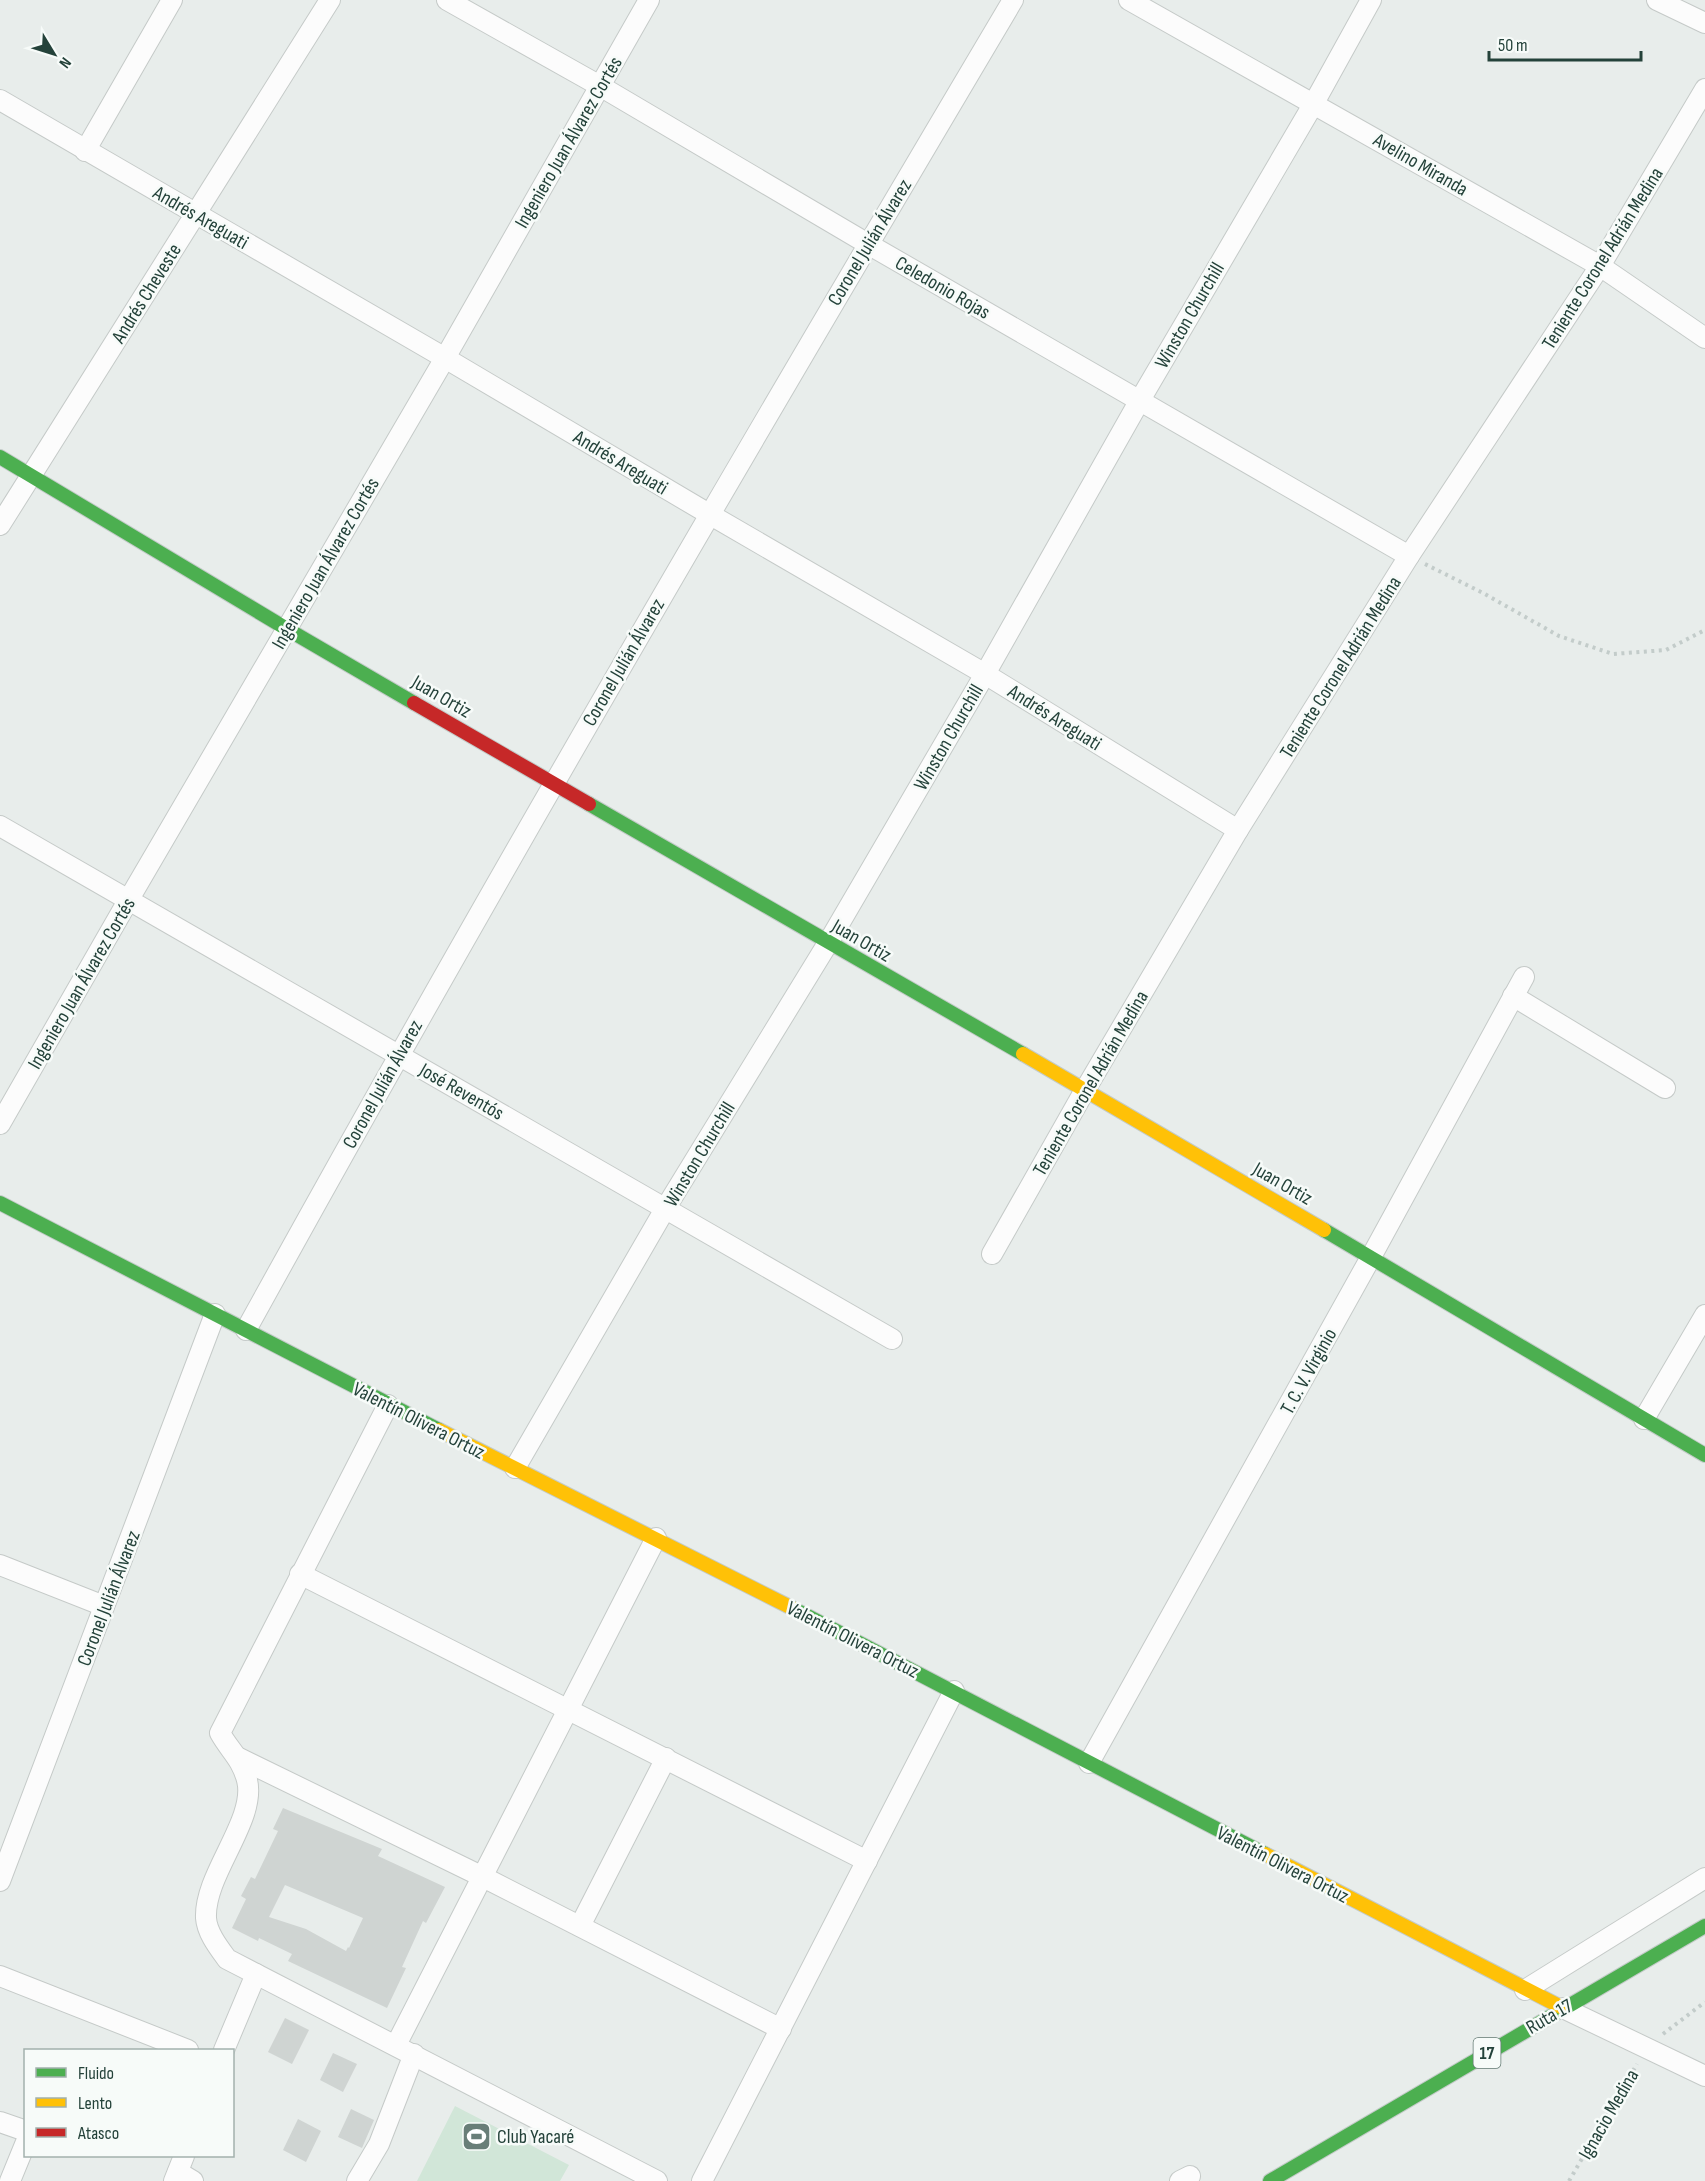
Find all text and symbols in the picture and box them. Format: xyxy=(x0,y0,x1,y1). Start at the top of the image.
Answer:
north arrow xyxy=(24,24,84,84)
scale bar xyxy=(1489,24,1640,62)
text: 50 m xyxy=(1498,35,1528,56)
street label: Ingeniero Juan Álvarez Cortés xyxy=(510,52,628,233)
text: N xyxy=(55,53,75,72)
street label: Avelino Miranda xyxy=(1368,128,1472,202)
street label: Teniente Coronel Adrián Medina xyxy=(1537,163,1669,354)
street label: Coronel Julián Álvarez xyxy=(823,175,917,310)
street label: Andrés Areguati xyxy=(148,180,252,255)
street label: Andrés Cheveste xyxy=(106,239,187,348)
street label: Celedonio Rojas xyxy=(891,251,994,325)
street label: Winston Churchill xyxy=(1150,258,1230,373)
street label: Andrés Areguati xyxy=(568,425,672,500)
street label: Ingeniero Juan Álvarez Cortés xyxy=(267,473,385,654)
street label: Teniente Coronel Adrián Medina xyxy=(1275,572,1407,763)
street label: Coronel Julián Álvarez xyxy=(578,595,670,730)
street label: Juan Ortiz xyxy=(407,670,476,723)
street label: Andrés Areguati xyxy=(1002,679,1106,756)
street label: Winston Churchill xyxy=(909,680,989,795)
street label: Ingeniero Juan Álvarez Cortés xyxy=(23,893,141,1074)
street label: Juan Ortiz xyxy=(827,914,896,967)
street label: Teniente Coronel Adrián Medina xyxy=(1028,987,1154,1180)
street label: Coronel Julián Álvarez xyxy=(338,1016,428,1153)
street label: José Reventós xyxy=(414,1058,508,1126)
street label: Winston Churchill xyxy=(659,1098,741,1211)
street label: Juan Ortiz xyxy=(1248,1157,1317,1210)
street label: T. C. V. Virginio xyxy=(1275,1324,1342,1419)
street label: Valentín Olivera Ortuz xyxy=(348,1377,489,1465)
street label: Coronel Julián Álvarez xyxy=(72,1527,146,1669)
street label: Valentín Olivera Ortuz xyxy=(782,1596,923,1684)
street label: Valentín Olivera Ortuz xyxy=(1212,1821,1353,1909)
street label: Ruta 17 xyxy=(1522,1994,1577,2040)
road number: 17 xyxy=(1474,2038,1500,2068)
legend xyxy=(24,2049,234,2157)
text: Fluido xyxy=(78,2063,114,2084)
street label: Ignacio Medina xyxy=(1574,2065,1644,2164)
text: Lento xyxy=(78,2093,112,2114)
sports icon: Club Yacaré xyxy=(460,2120,492,2152)
text: Atasco xyxy=(77,2123,119,2144)
place label: Club Yacaré xyxy=(497,2125,574,2149)

